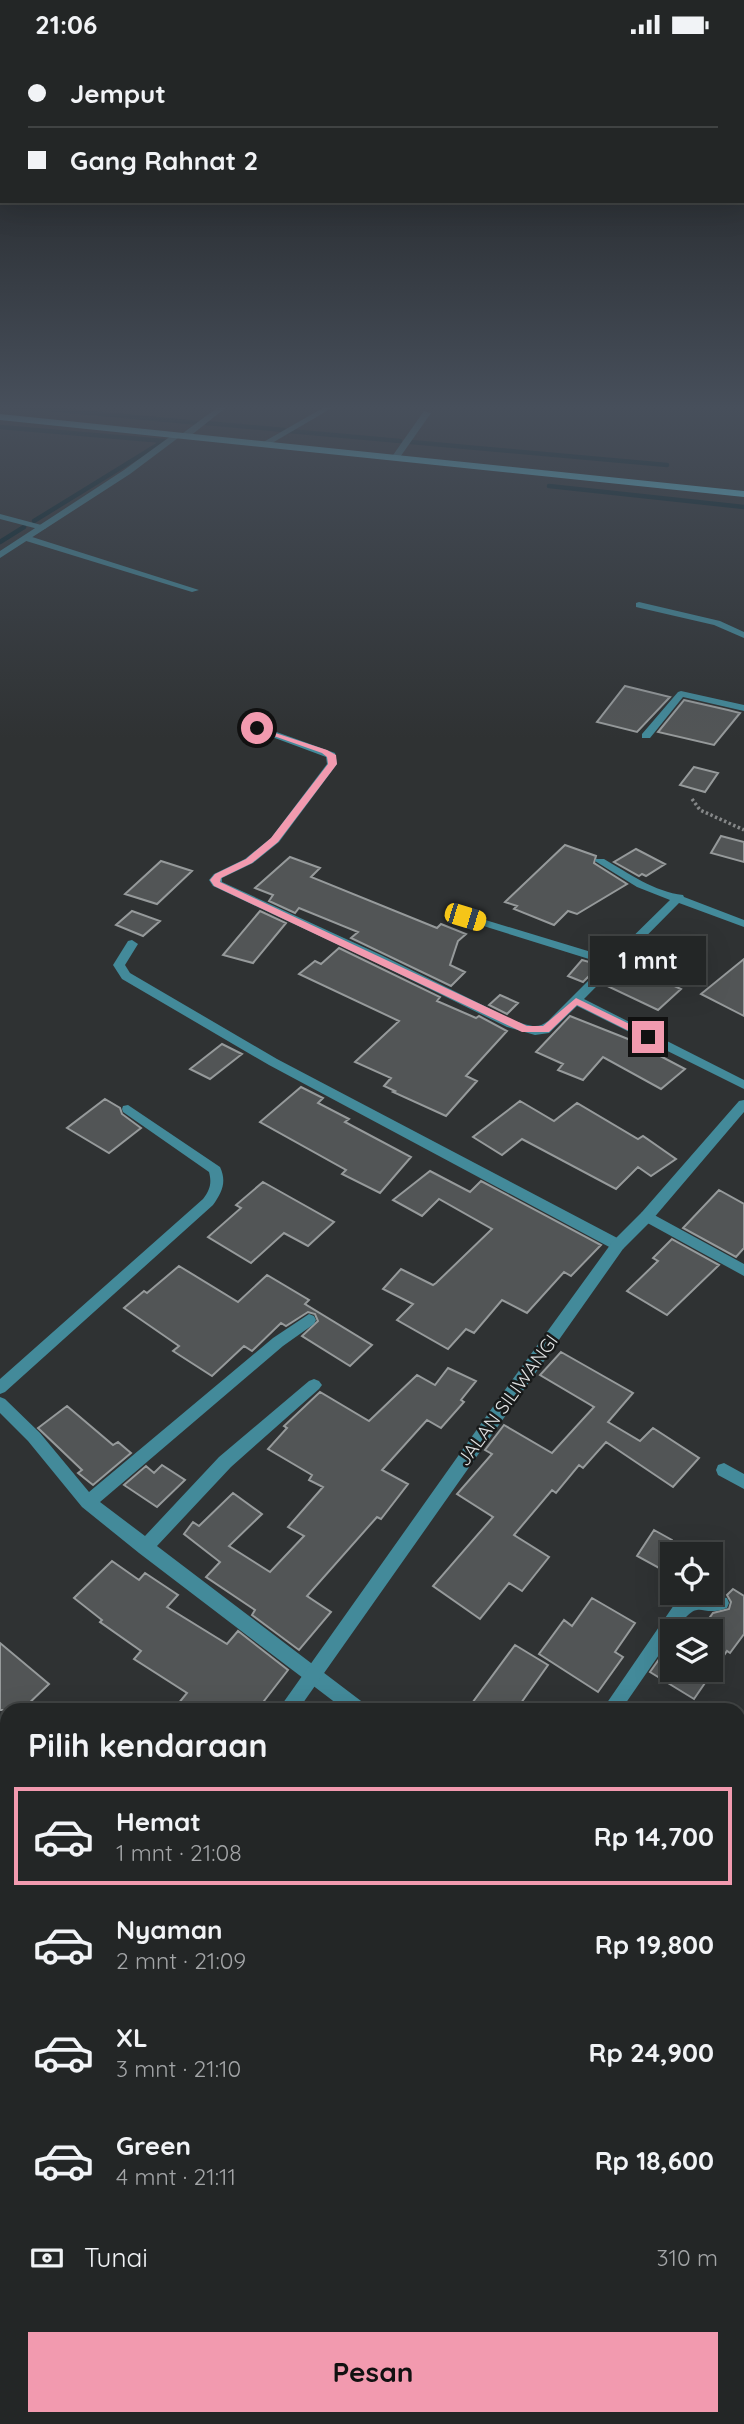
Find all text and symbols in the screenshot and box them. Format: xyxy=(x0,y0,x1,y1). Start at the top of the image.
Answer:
text: 21:06 xyxy=(35,8,97,41)
text: Jemput xyxy=(70,77,166,110)
text: Gang Rahnat 2 xyxy=(70,144,258,177)
route start xyxy=(241,712,273,744)
car xyxy=(442,901,489,933)
callout: 1 mnt xyxy=(590,935,706,985)
text: 1 mnt xyxy=(618,946,678,975)
route end xyxy=(632,1021,664,1053)
street label: JALAN SILIWANGI xyxy=(451,1330,563,1470)
map controls xyxy=(660,1542,723,1682)
button: locate xyxy=(660,1542,723,1605)
button: layers xyxy=(660,1619,723,1682)
text: Pilih kendaraan xyxy=(28,1725,268,1765)
icon: car xyxy=(32,1805,95,1868)
text: Hemat xyxy=(116,1805,201,1838)
text: Rp 14,700 xyxy=(594,1820,714,1853)
text: 1 mnt · 21:08 xyxy=(116,1838,242,1867)
icon: car xyxy=(32,1913,95,1976)
text: Nyaman xyxy=(116,1913,223,1946)
text: Rp 19,800 xyxy=(595,1928,714,1961)
text: 2 mnt · 21:09 xyxy=(116,1946,246,1975)
icon: car xyxy=(32,2021,95,2084)
text: XL xyxy=(116,2021,148,2054)
text: Rp 24,900 xyxy=(589,2036,714,2069)
text: 3 mnt · 21:10 xyxy=(116,2054,241,2083)
icon: car xyxy=(32,2129,95,2192)
text: Green xyxy=(116,2129,191,2162)
text: Rp 18,600 xyxy=(595,2144,714,2177)
text: 4 mnt · 21:11 xyxy=(116,2162,236,2191)
icon: cash xyxy=(28,2239,66,2277)
text: Tunai xyxy=(84,2241,148,2274)
text: 310 m xyxy=(656,2243,718,2272)
button: Pesan xyxy=(28,2332,718,2412)

